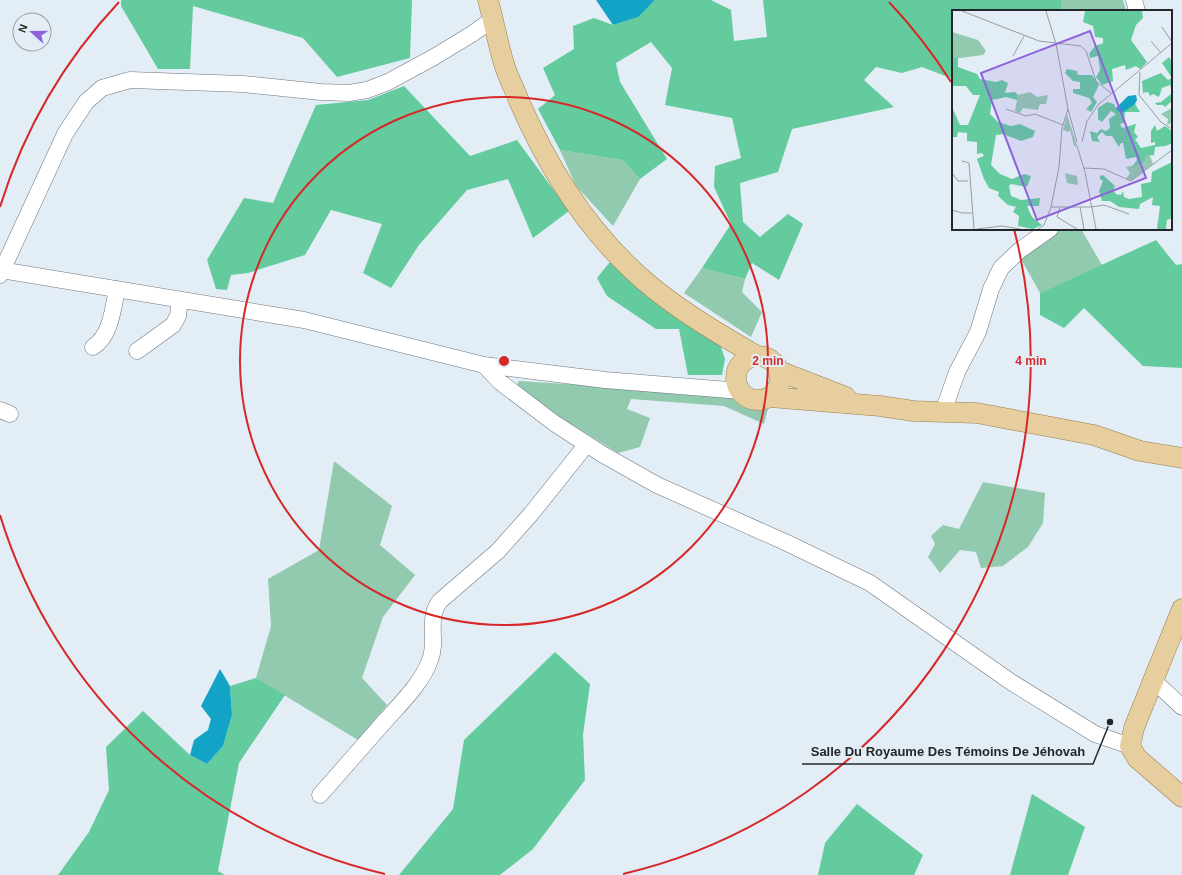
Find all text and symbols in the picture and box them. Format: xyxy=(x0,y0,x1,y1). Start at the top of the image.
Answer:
inset map xyxy=(952,10,1172,230)
north arrow xyxy=(12,12,52,52)
text: N xyxy=(16,23,30,34)
centre of rings xyxy=(497,354,511,368)
text: 2 min xyxy=(752,354,784,368)
text: 4 min xyxy=(1015,354,1047,368)
callout: Salle Du Royaume Des Témoins De Jéhovah xyxy=(802,739,1093,764)
text: Salle Du Royaume Des Témoins De Jéhovah xyxy=(811,744,1085,759)

